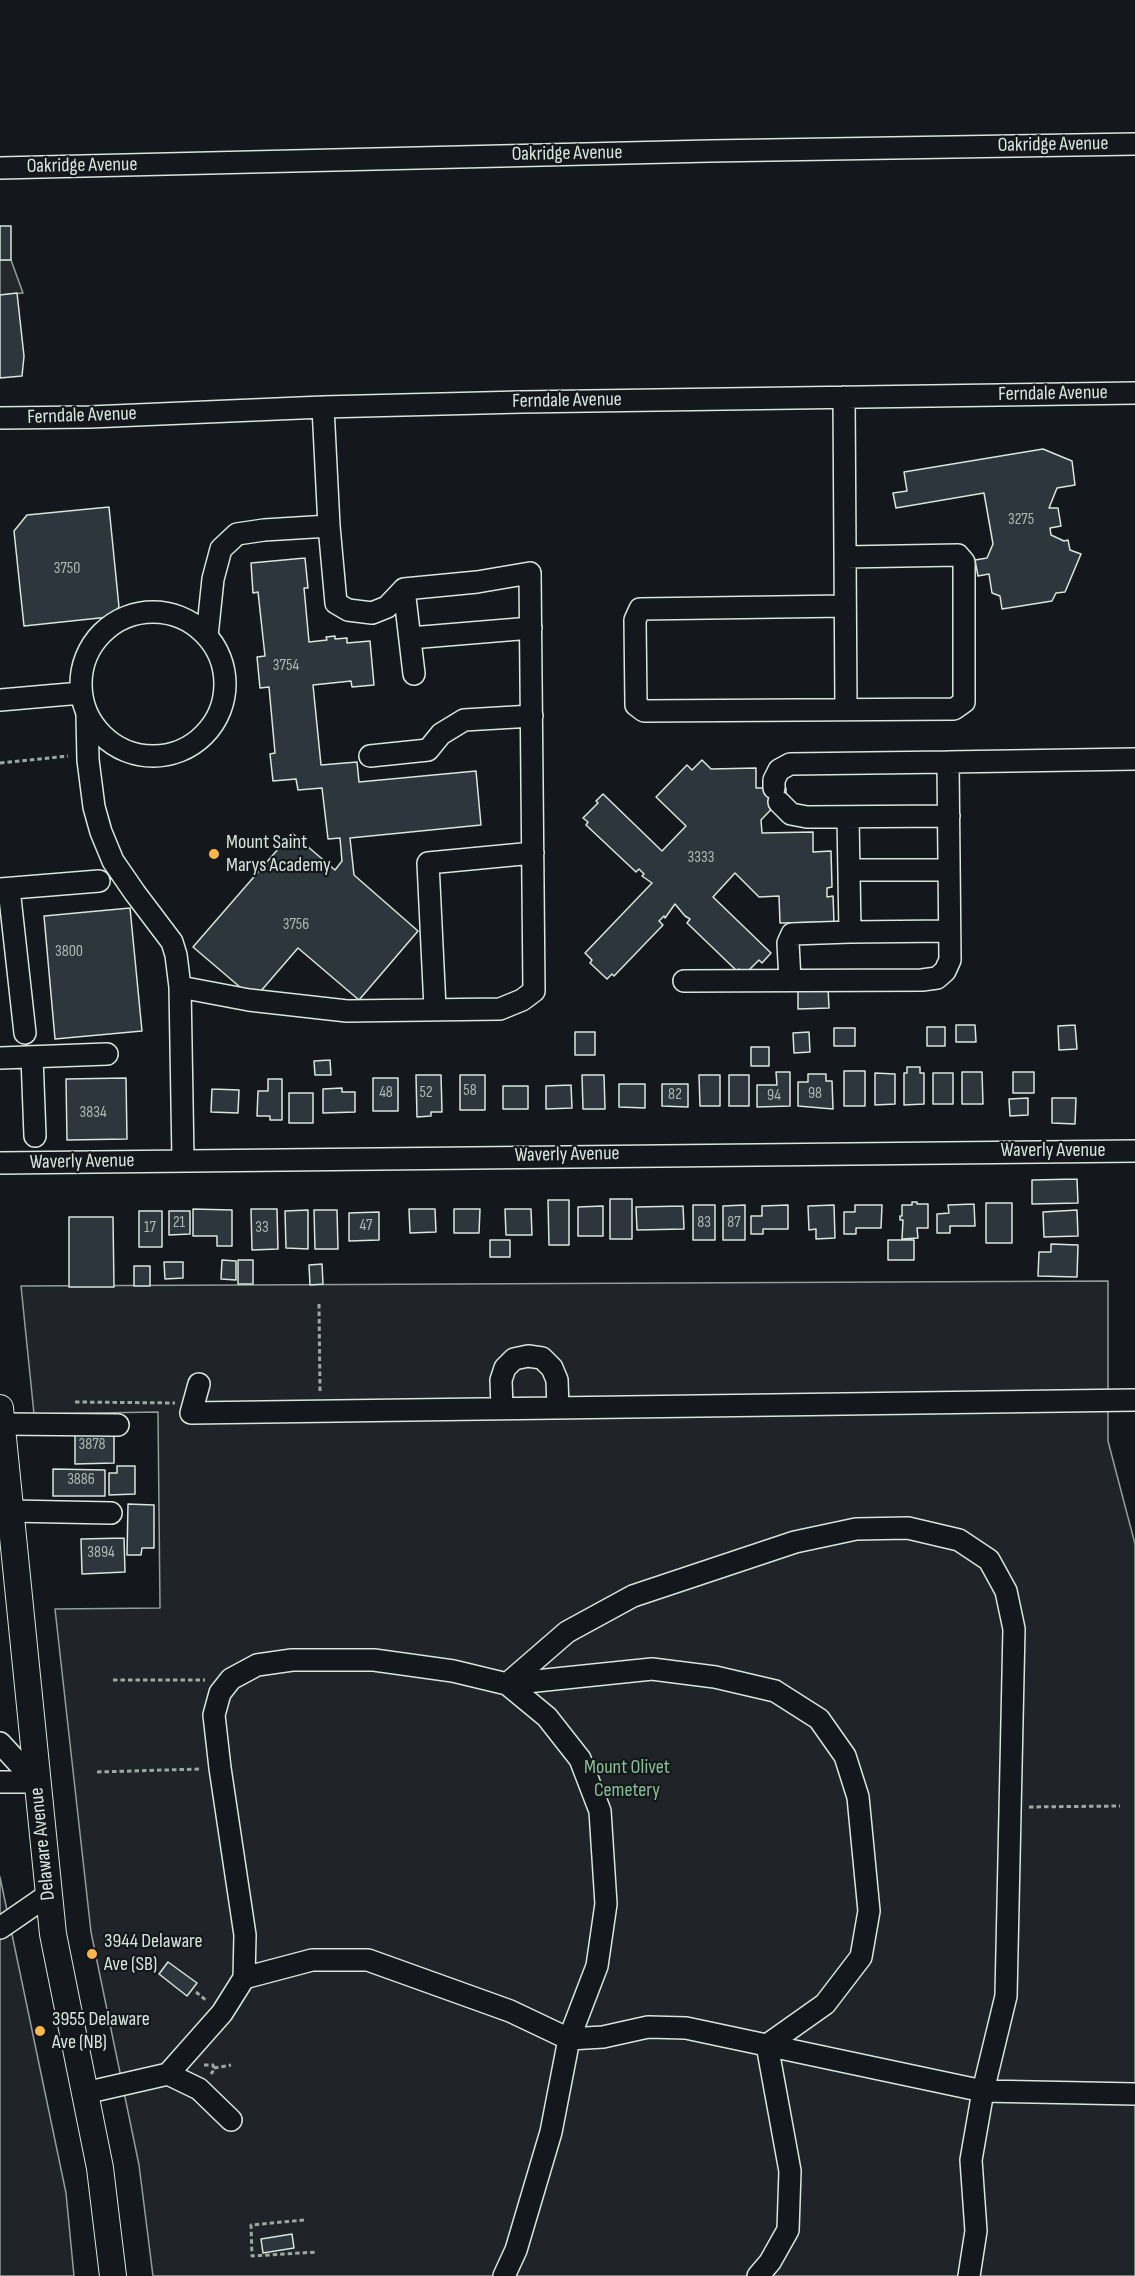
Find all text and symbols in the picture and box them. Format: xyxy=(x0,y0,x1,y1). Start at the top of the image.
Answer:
street label: Oakridge Avenue xyxy=(997,132,1109,158)
street label: Oakridge Avenue xyxy=(511,141,623,167)
street label: Oakridge Avenue xyxy=(26,153,138,179)
street label: Ferndale Avenue xyxy=(998,381,1108,407)
street label: Ferndale Avenue xyxy=(512,388,622,414)
street label: Ferndale Avenue xyxy=(27,402,137,430)
house number: 3275 xyxy=(1008,510,1034,530)
house number: 3750 xyxy=(54,559,80,579)
house number: 3754 xyxy=(273,656,299,676)
place label: Mount Saint Marys Academy xyxy=(226,831,331,878)
marker: Mount Saint Marys Academy xyxy=(207,847,221,861)
house number: 3333 xyxy=(688,848,714,868)
house number: 3756 xyxy=(283,915,309,935)
house number: 3800 xyxy=(55,942,83,962)
house number: 58 xyxy=(463,1081,477,1101)
house number: 48 xyxy=(379,1083,393,1103)
house number: 52 xyxy=(419,1083,433,1103)
house number: 98 xyxy=(808,1084,822,1104)
house number: 82 xyxy=(668,1085,682,1105)
house number: 94 xyxy=(767,1086,781,1106)
house number: 3834 xyxy=(79,1103,107,1123)
street label: Waverly Avenue xyxy=(1001,1139,1105,1163)
street label: Waverly Avenue xyxy=(514,1142,620,1168)
street label: Waverly Avenue xyxy=(29,1149,135,1175)
house number: 21 xyxy=(173,1213,185,1233)
house number: 83 xyxy=(697,1213,711,1233)
house number: 87 xyxy=(727,1213,741,1233)
house number: 47 xyxy=(360,1216,372,1236)
house number: 17 xyxy=(144,1218,156,1238)
house number: 33 xyxy=(255,1218,269,1238)
house number: 3878 xyxy=(79,1435,105,1455)
house number: 3886 xyxy=(67,1470,95,1490)
house number: 3894 xyxy=(87,1543,115,1563)
park label: Mount Olivet Cemetery xyxy=(584,1756,670,1803)
street label: Delaware Avenue xyxy=(25,1786,61,1902)
place label: 3944 Delaware Ave (SB) xyxy=(104,1930,203,1977)
marker: 3944 Delaware Ave (SB) xyxy=(85,1947,99,1961)
place label: 3955 Delaware Ave (NB) xyxy=(52,2008,150,2055)
marker: 3955 Delaware Ave (NB) xyxy=(33,2024,47,2038)

